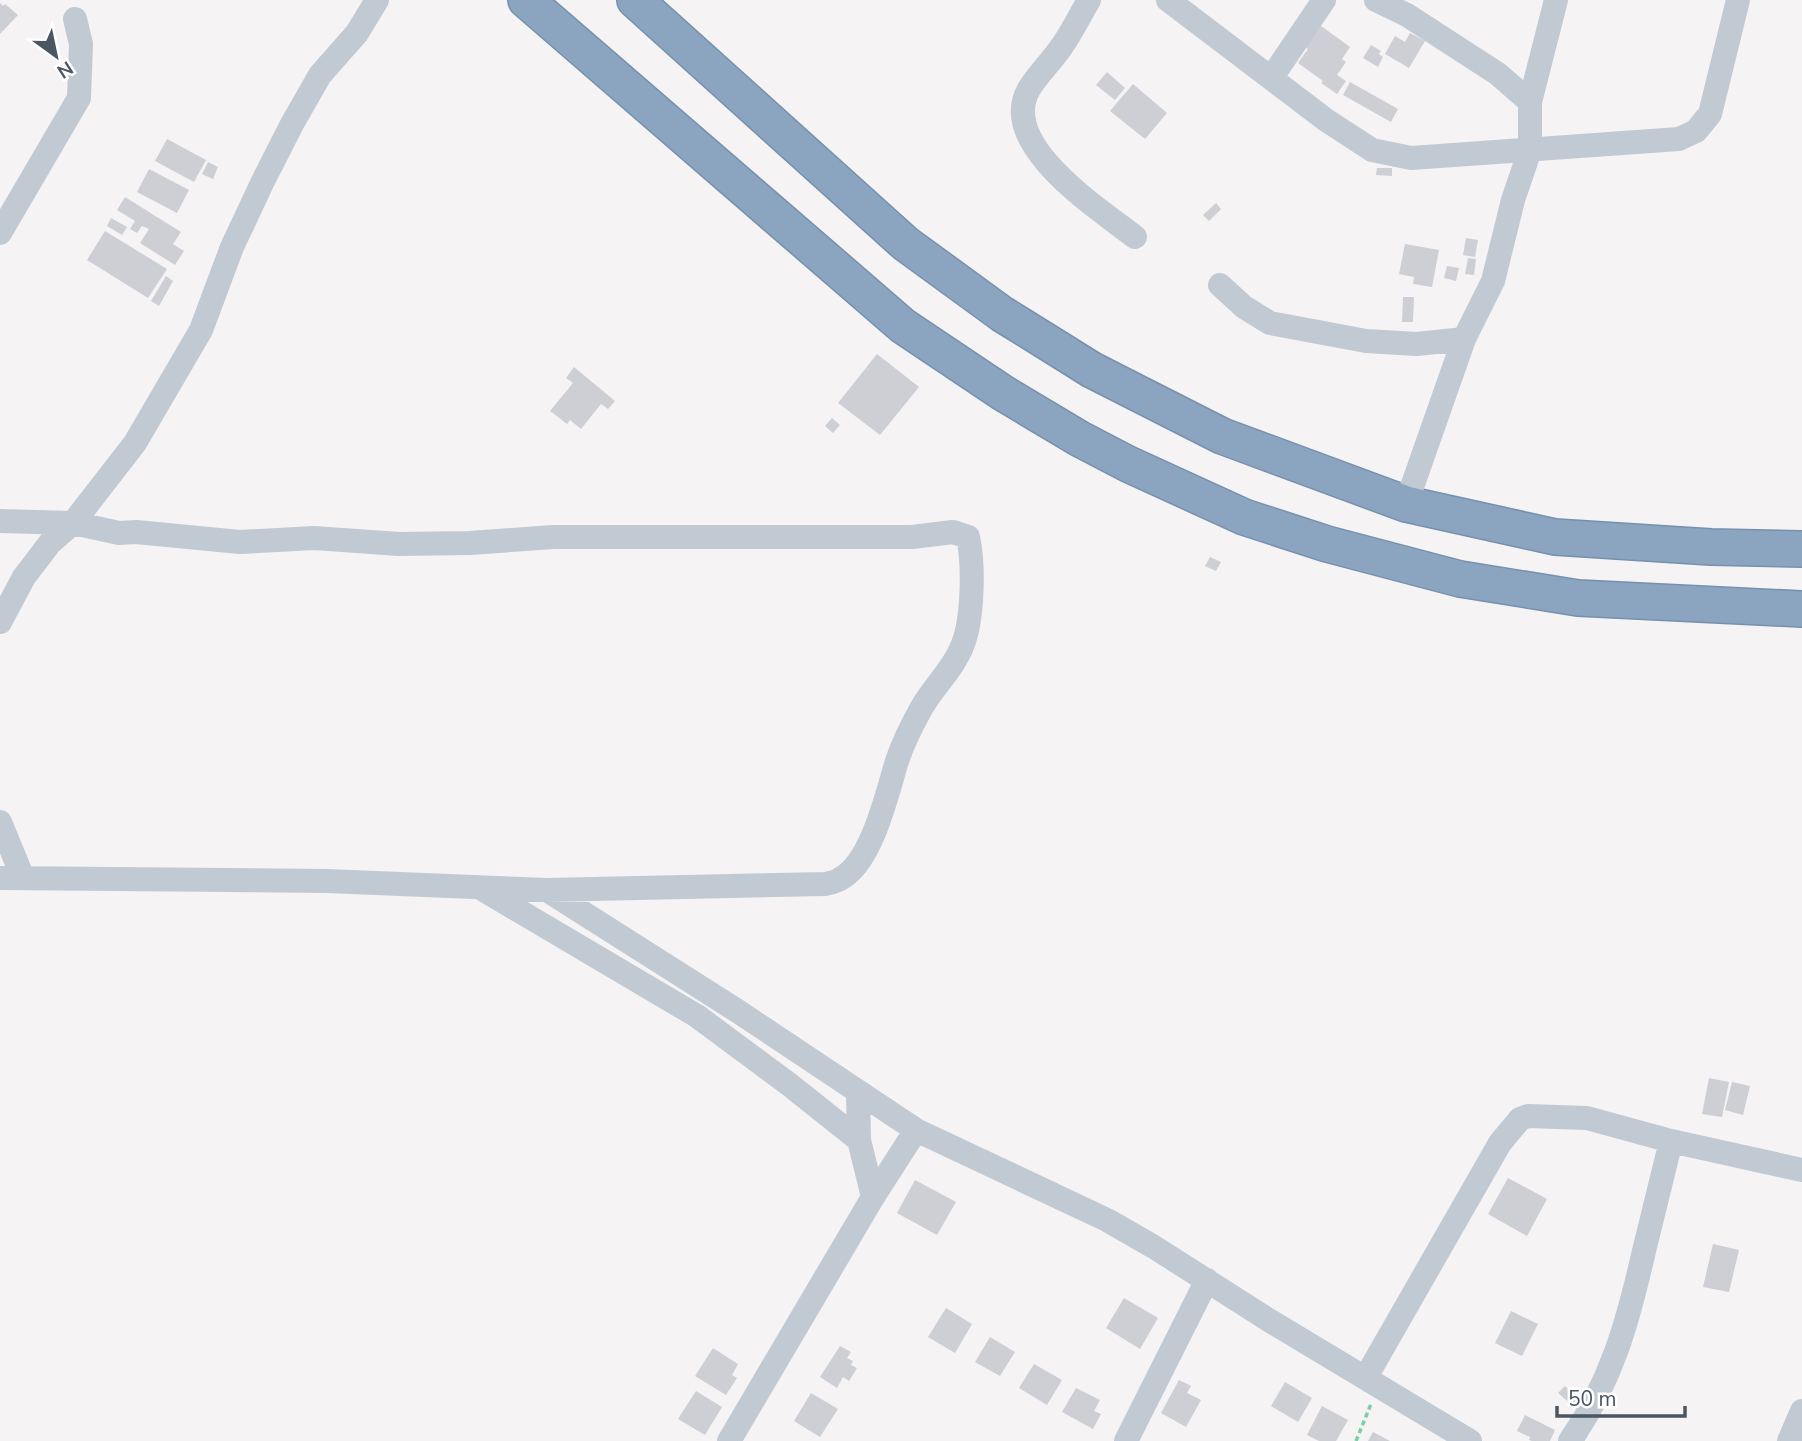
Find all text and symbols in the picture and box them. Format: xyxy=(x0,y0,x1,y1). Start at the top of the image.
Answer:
north arrow xyxy=(21,21,91,91)
text: N xyxy=(52,55,78,84)
scale bar xyxy=(1557,1374,1685,1418)
text: 50 m xyxy=(1568,1385,1617,1413)

